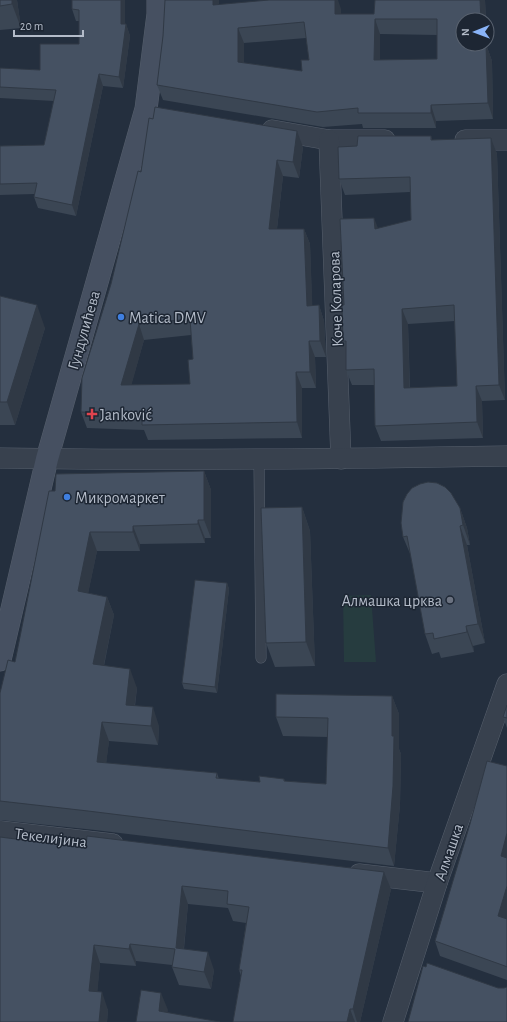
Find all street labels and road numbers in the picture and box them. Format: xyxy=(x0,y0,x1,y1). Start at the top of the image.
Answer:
street label: Коче Коларова xyxy=(326,251,346,347)
street label: Гундулићева xyxy=(65,289,104,372)
street label: Алмашка xyxy=(432,822,466,883)
street label: Текелијина xyxy=(14,826,88,851)

